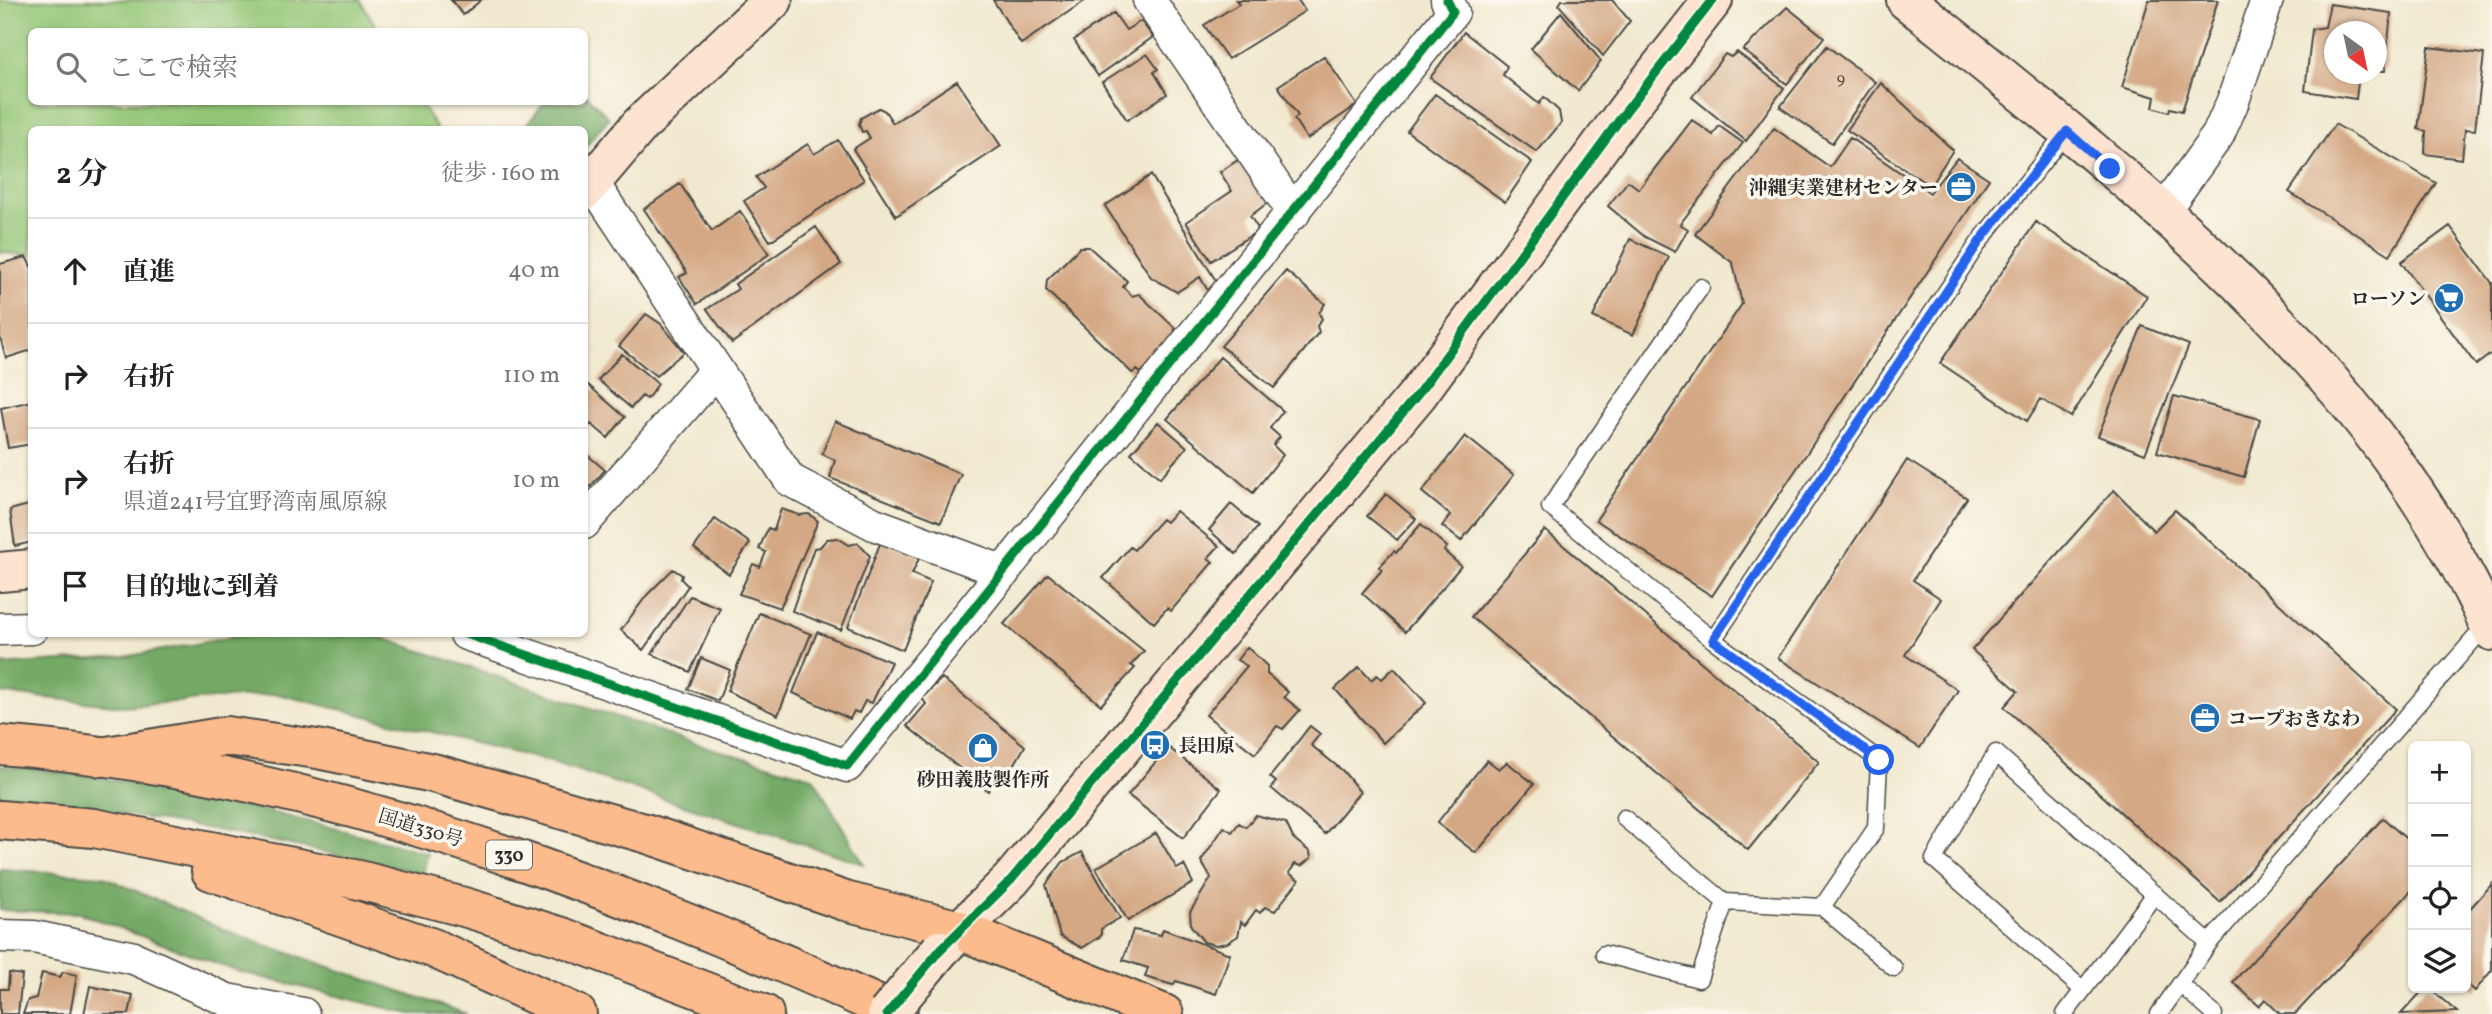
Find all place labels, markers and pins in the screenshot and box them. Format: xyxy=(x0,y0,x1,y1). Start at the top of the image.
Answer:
office icon: 沖縄実業建材センター xyxy=(1944,170,1978,204)
place label: 沖縄実業建材センター xyxy=(1749,176,1938,202)
supermarket icon: ローソン xyxy=(2432,281,2466,315)
place label: ローソン xyxy=(2351,287,2426,313)
office icon: コープおきなわ xyxy=(2188,701,2222,735)
place label: コープおきなわ xyxy=(2228,707,2360,733)
bus stop icon: 長田原 xyxy=(1138,728,1172,762)
shop icon: 砂田義肢製作所 xyxy=(966,731,1000,765)
place label: 長田原 xyxy=(1178,734,1235,760)
place label: 砂田義肢製作所 xyxy=(916,768,1050,794)

